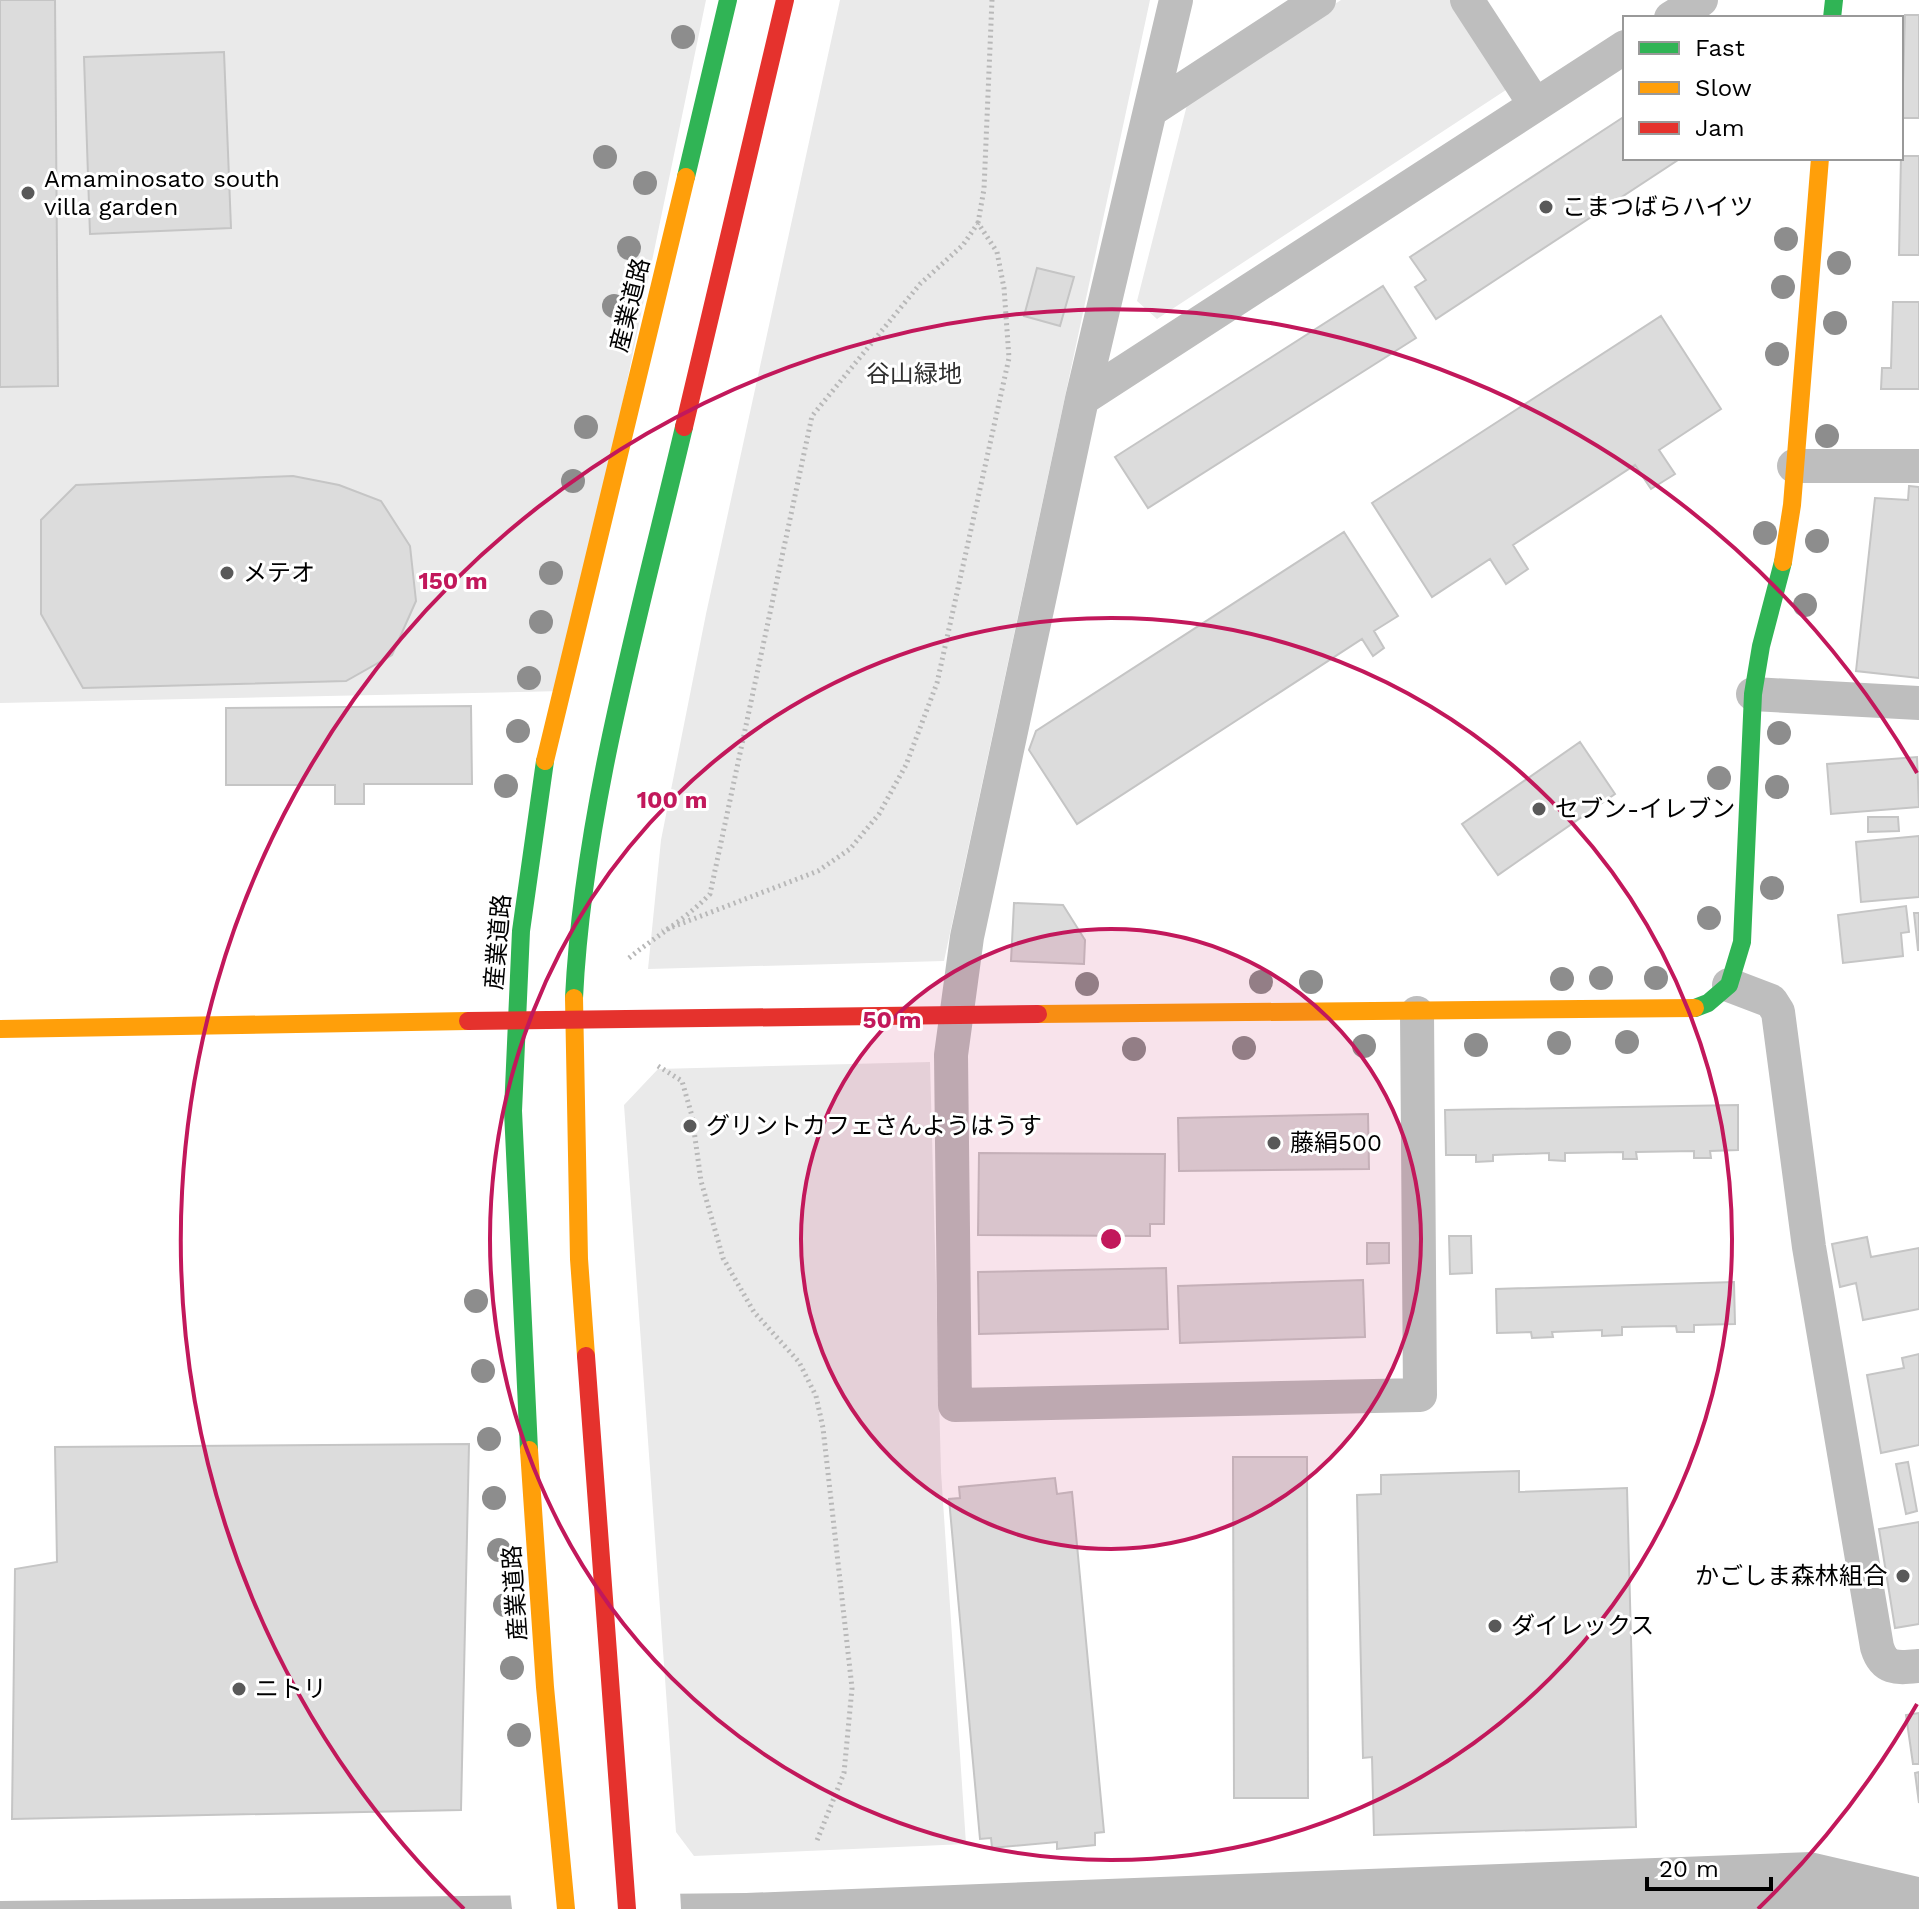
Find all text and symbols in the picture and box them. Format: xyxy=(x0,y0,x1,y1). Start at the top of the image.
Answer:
legend xyxy=(1623,16,1903,160)
text: Fast xyxy=(1695,34,1745,62)
text: Slow xyxy=(1695,74,1752,102)
text: Jam xyxy=(1695,114,1745,142)
place label: Amaminosato south villa garden xyxy=(44,165,280,221)
marker: Amaminosato south villa garden xyxy=(19,184,37,202)
place label: こまつばらハイツ xyxy=(1562,193,1754,221)
marker: こまつばらハイツ xyxy=(1537,198,1555,216)
street label: 産業道路 xyxy=(605,255,655,355)
park label: 谷山緑地 xyxy=(866,360,962,388)
place label: メテオ xyxy=(243,559,315,587)
marker: メテオ xyxy=(218,564,236,582)
text: 150 m xyxy=(418,567,488,595)
text: 100 m xyxy=(637,786,707,814)
place label: セブン-イレブン xyxy=(1555,795,1735,823)
marker: セブン-イレブン xyxy=(1530,800,1548,818)
street label: 産業道路 xyxy=(480,893,516,991)
text: 50 m xyxy=(863,1006,921,1034)
place label: グリントカフェさんようはうす xyxy=(706,1112,1042,1140)
marker: グリントカフェさんようはうす xyxy=(681,1117,699,1135)
place label: 藤絹500 xyxy=(1290,1129,1382,1157)
marker: 藤絹500 xyxy=(1265,1134,1283,1152)
centre of rings xyxy=(1097,1225,1125,1253)
street label: 産業道路 xyxy=(498,1544,532,1642)
place label: かごしま森林組合 xyxy=(1695,1562,1887,1590)
marker: かごしま森林組合 xyxy=(1894,1567,1912,1585)
place label: ダイレックス xyxy=(1511,1612,1654,1640)
marker: ダイレックス xyxy=(1486,1617,1504,1635)
place label: ニトリ xyxy=(255,1675,327,1703)
marker: ニトリ xyxy=(230,1680,248,1698)
scale bar xyxy=(1647,1841,1771,1891)
text: 20 m xyxy=(1659,1855,1719,1883)

